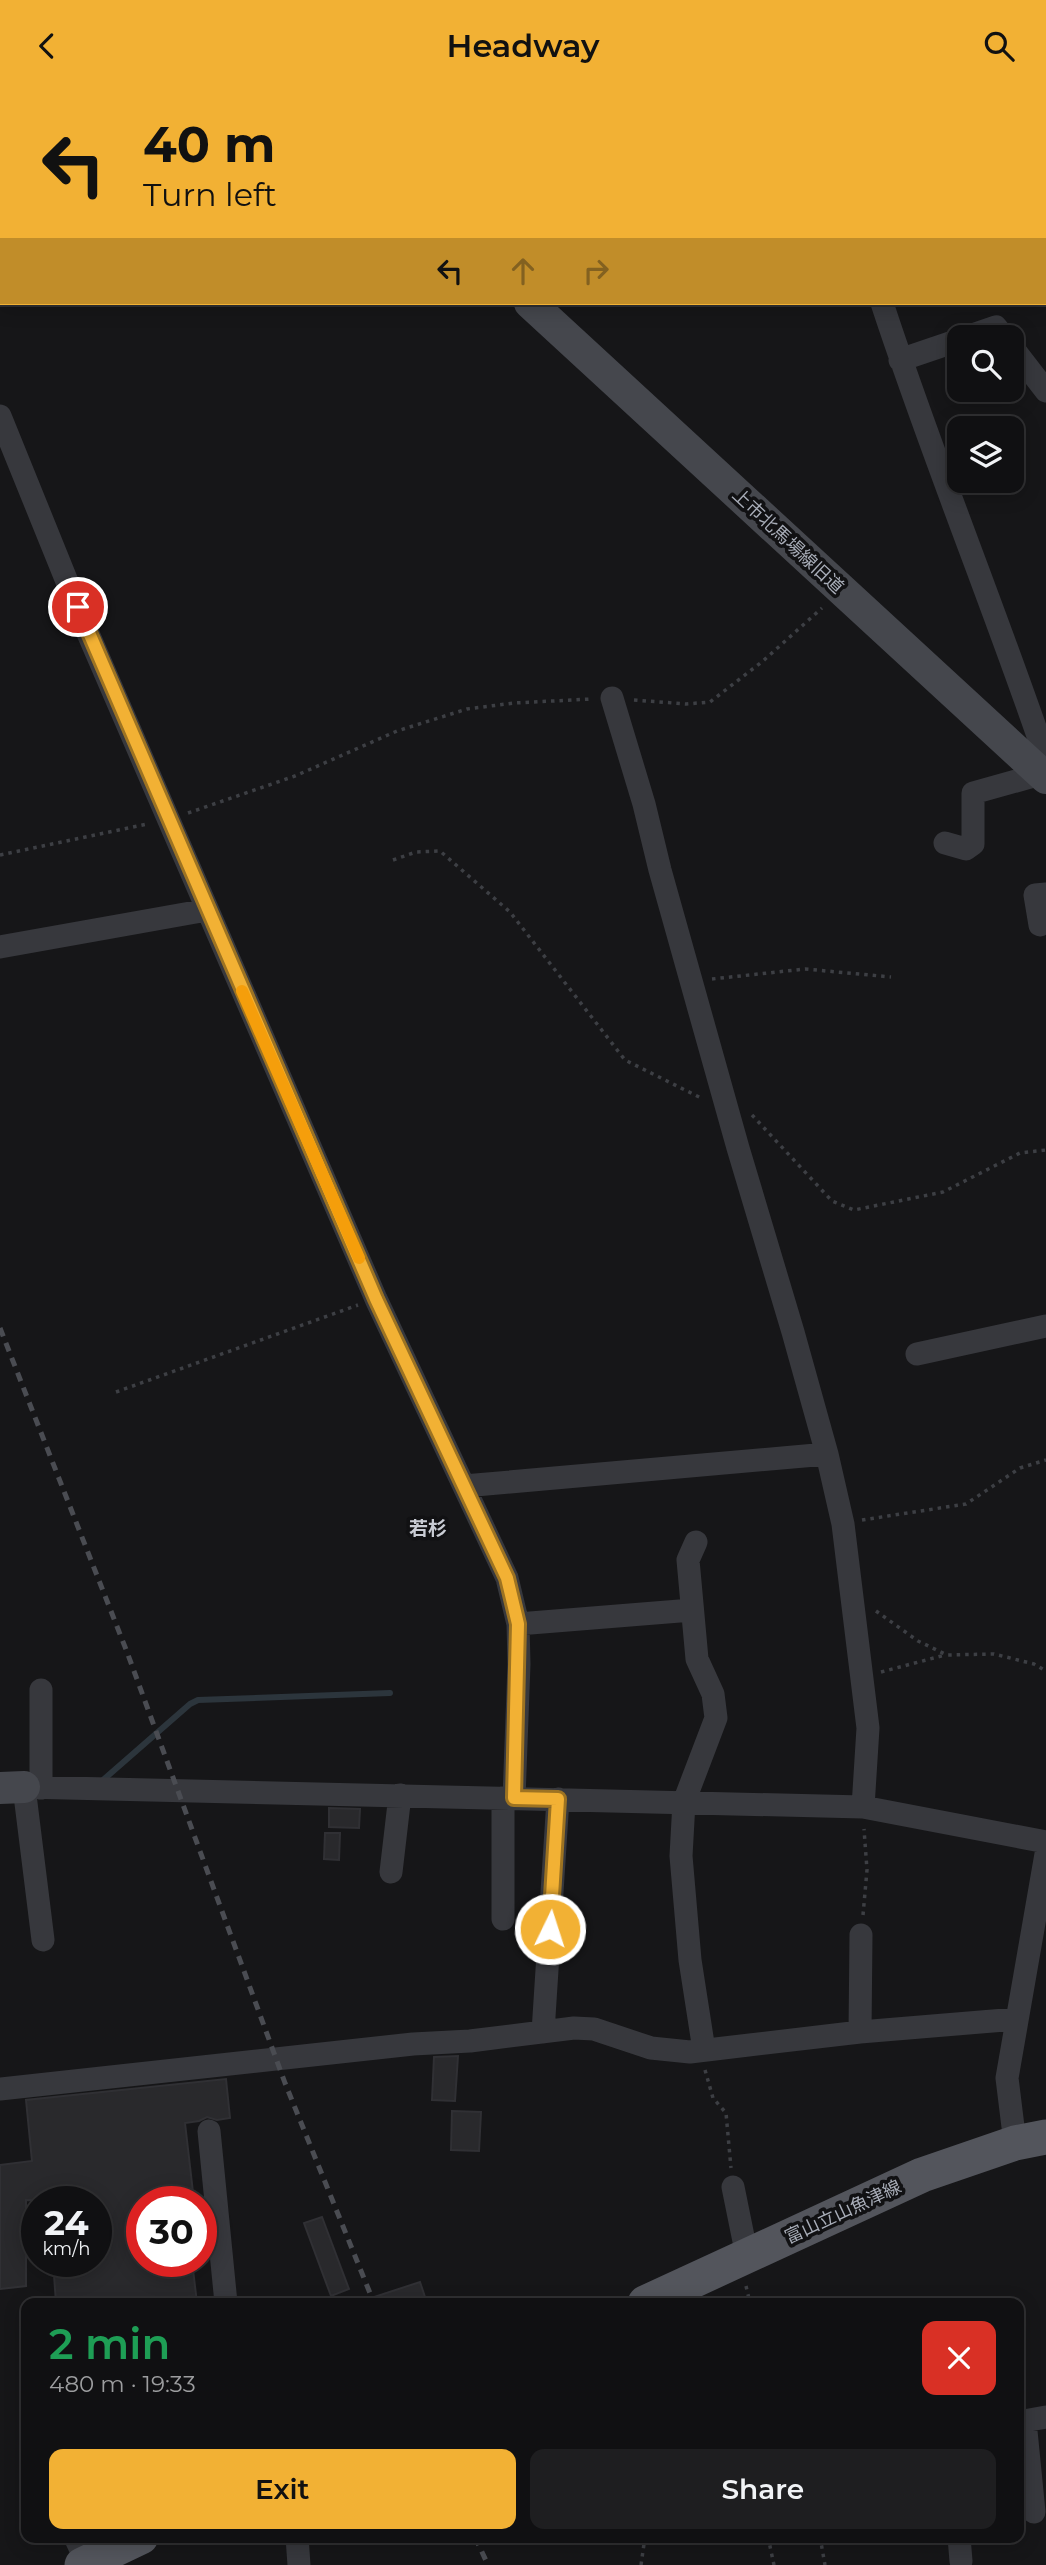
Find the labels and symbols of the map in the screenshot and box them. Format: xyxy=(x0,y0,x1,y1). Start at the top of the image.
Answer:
street label: 上市北馬場線旧道 xyxy=(728,484,848,598)
pin xyxy=(48,577,108,637)
district label: 若杉 xyxy=(409,1517,447,1540)
position arrow xyxy=(513,1892,587,1966)
street label: 富山立山魚津線 xyxy=(781,2175,905,2249)
speed limit sign: 30 xyxy=(126,2186,217,2277)

